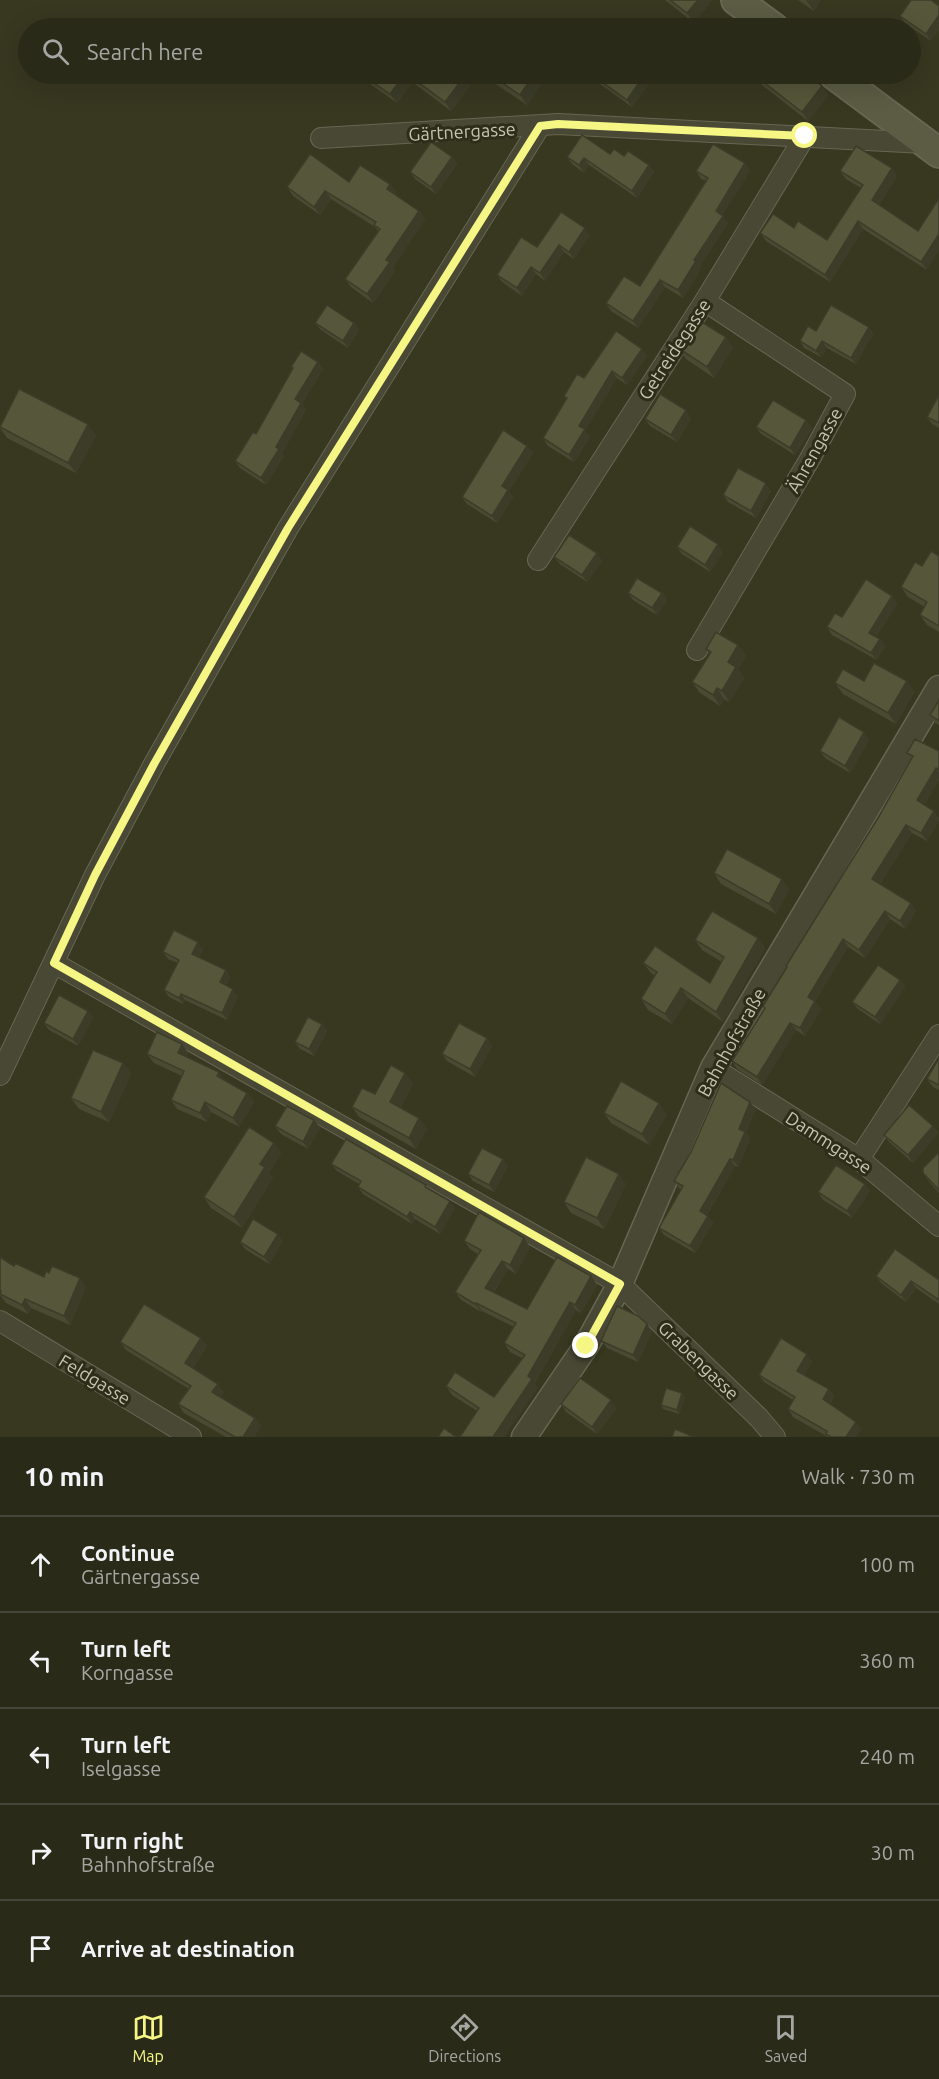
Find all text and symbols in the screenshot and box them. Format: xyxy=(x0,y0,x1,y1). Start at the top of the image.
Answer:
search box xyxy=(18,18,921,84)
icon: search xyxy=(39,35,72,68)
text: Search here xyxy=(87,39,203,64)
street label: Gärtnergasse xyxy=(408,118,516,144)
route start xyxy=(791,122,817,148)
street label: Getreidegasse xyxy=(634,295,714,403)
street label: Ährengasse xyxy=(782,404,846,496)
street label: Bahnhofstraße xyxy=(693,984,769,1100)
street label: Dammgasse xyxy=(782,1107,876,1177)
street label: Grabengasse xyxy=(655,1317,743,1403)
route end xyxy=(572,1332,598,1358)
street label: Feldgasse xyxy=(56,1350,134,1408)
text: 10 min xyxy=(24,1462,104,1491)
text: Walk · 730 m xyxy=(802,1465,915,1488)
text: Continue xyxy=(81,1540,175,1565)
icon: ahead xyxy=(24,1548,57,1581)
text: 100 m xyxy=(859,1553,915,1576)
text: Gärtnergasse xyxy=(81,1565,200,1588)
text: Turn left xyxy=(81,1636,171,1661)
icon: left xyxy=(24,1644,57,1677)
text: 360 m xyxy=(859,1649,915,1672)
text: Korngasse xyxy=(81,1661,174,1684)
text: Turn left xyxy=(81,1732,171,1757)
icon: left xyxy=(24,1740,57,1773)
text: 240 m xyxy=(859,1745,915,1768)
text: Iselgasse xyxy=(81,1757,161,1780)
text: Turn right xyxy=(81,1828,183,1853)
icon: right xyxy=(24,1836,57,1869)
text: 30 m xyxy=(871,1841,915,1864)
text: Bahnhofstraße xyxy=(81,1853,215,1876)
icon: arrive xyxy=(24,1932,57,1965)
text: Arrive at destination xyxy=(81,1936,295,1961)
tab: Map xyxy=(132,2011,165,2065)
tab: Directions xyxy=(428,2011,501,2065)
tab: Saved xyxy=(765,2011,807,2065)

